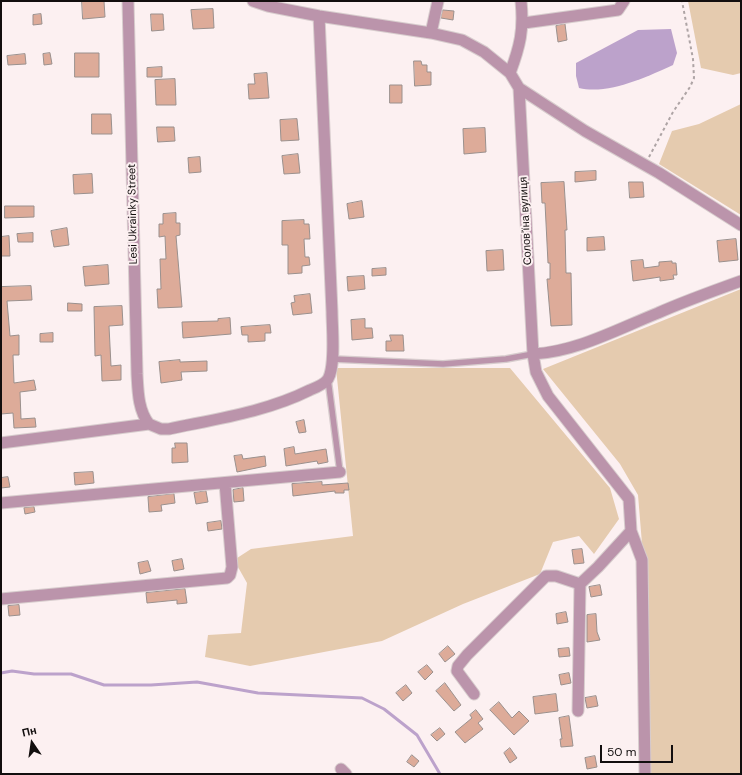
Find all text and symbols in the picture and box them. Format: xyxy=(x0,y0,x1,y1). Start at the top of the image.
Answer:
street label: Lesi Ukrainky Street xyxy=(126,164,140,264)
street label: Соловʼїна вулиця xyxy=(517,176,535,266)
north arrow xyxy=(12,723,52,763)
text: Пн xyxy=(21,723,38,740)
scale bar xyxy=(602,737,675,763)
text: 50 m xyxy=(607,744,636,760)

